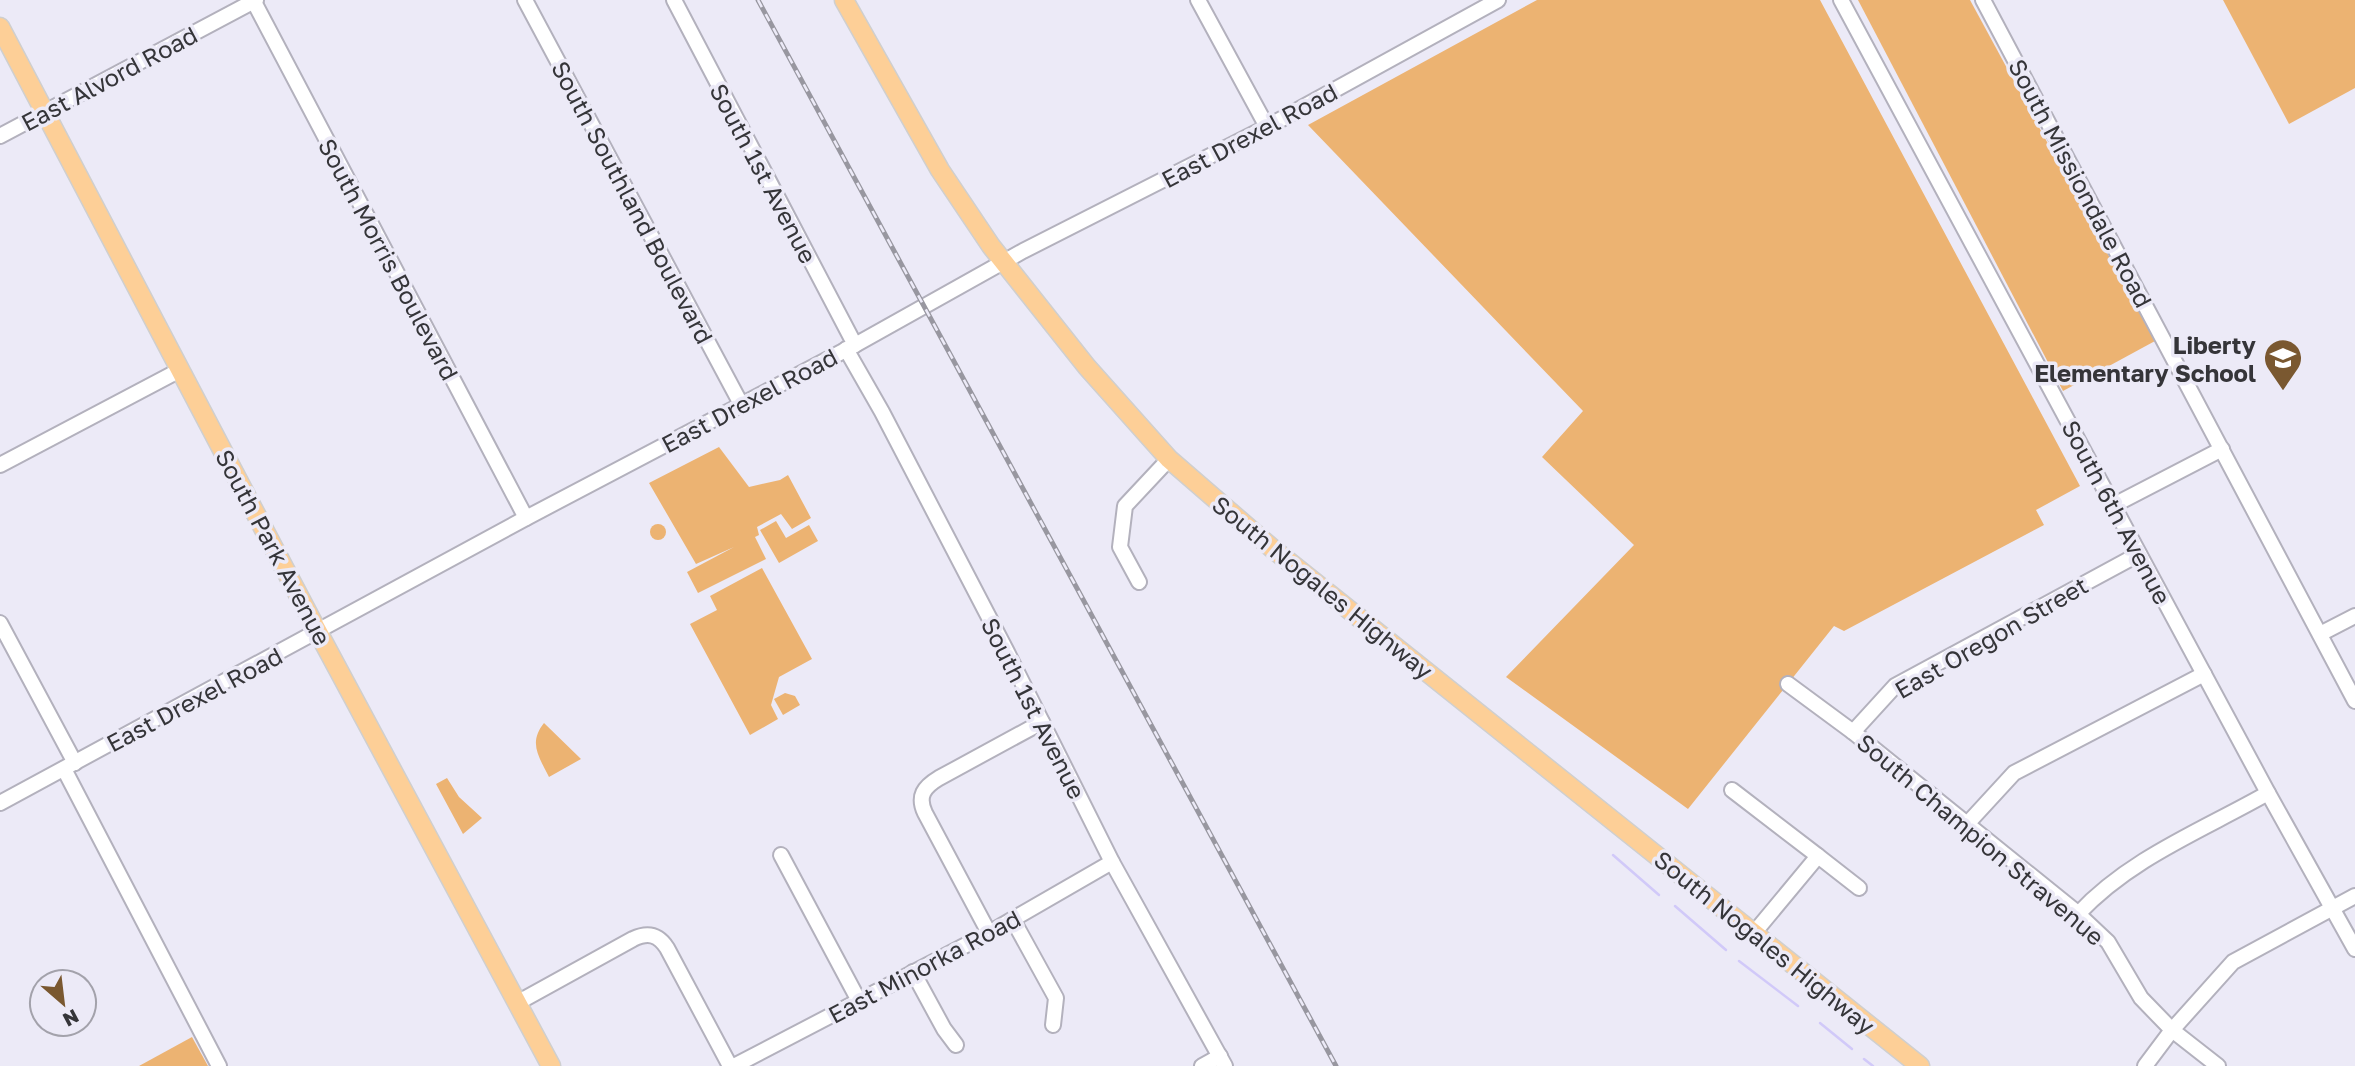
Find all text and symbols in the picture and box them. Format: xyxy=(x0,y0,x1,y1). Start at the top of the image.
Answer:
street label: East Alvord Road xyxy=(16,19,202,137)
street label: South Missiondale Road xyxy=(2003,54,2159,312)
street label: South Southland Boulevard xyxy=(546,56,720,348)
street label: East Drexel Road xyxy=(1156,76,1342,194)
street label: South 1st Avenue xyxy=(704,78,824,268)
street label: South Morris Boulevard xyxy=(313,133,465,385)
place label: Liberty Elementary School xyxy=(2034,330,2257,387)
school or university icon: Liberty Elementary School xyxy=(2262,337,2304,392)
street label: East Drexel Road xyxy=(656,341,842,459)
street label: South 6th Avenue xyxy=(2056,415,2178,609)
street label: South Park Avenue xyxy=(210,444,338,650)
street label: South Nogales Highway xyxy=(1207,489,1439,685)
street label: East Oregon Street xyxy=(1889,570,2093,704)
street label: South 1st Avenue xyxy=(976,613,1092,803)
street label: East Drexel Road xyxy=(101,640,287,758)
street label: South Champion Stravenue xyxy=(1852,727,2110,951)
street label: South Nogales Highway xyxy=(1649,844,1881,1040)
street label: East Minorka Road xyxy=(823,903,1025,1029)
north arrow xyxy=(28,968,98,1038)
text: N xyxy=(59,1005,83,1032)

